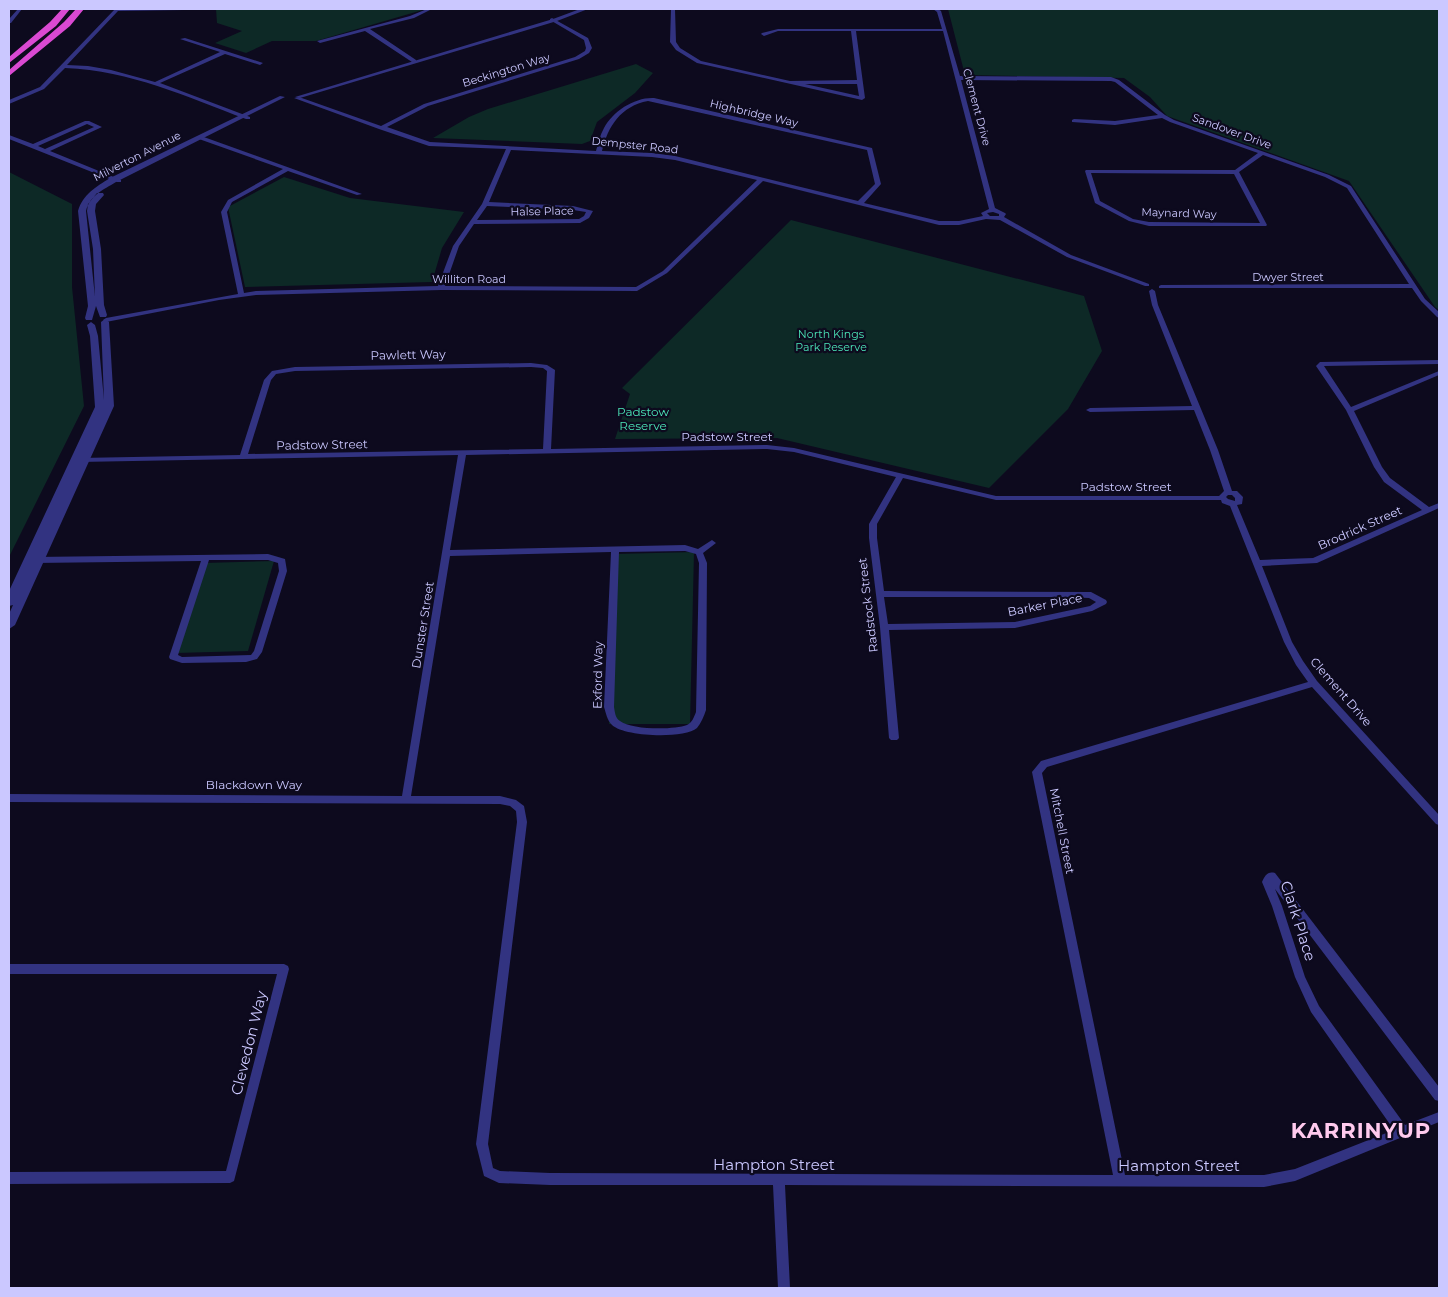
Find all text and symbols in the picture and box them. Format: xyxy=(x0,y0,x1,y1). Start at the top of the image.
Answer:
street label: Beckington Way xyxy=(460,50,552,90)
street label: Clement Drive xyxy=(960,67,994,147)
street label: Highbridge Way xyxy=(709,96,799,130)
street label: Sandover Drive xyxy=(1190,110,1274,152)
street label: Milverton Avenue xyxy=(91,128,183,184)
street label: Dempster Road xyxy=(591,133,679,157)
street label: Halse Place xyxy=(510,203,574,219)
street label: Maynard Way xyxy=(1141,205,1217,221)
street label: Dwyer Street xyxy=(1252,270,1324,284)
street label: Williton Road xyxy=(432,272,506,286)
park label: North Kings Park Reserve xyxy=(795,327,867,354)
street label: Pawlett Way xyxy=(370,346,446,363)
park label: Padstow Reserve xyxy=(617,404,669,433)
street label: Padstow Street xyxy=(681,429,773,444)
street label: Padstow Street xyxy=(276,436,368,453)
street label: Padstow Street xyxy=(1080,479,1172,494)
street label: Brodrick Street xyxy=(1315,502,1404,553)
street label: Radstock Street xyxy=(854,557,881,653)
street label: Dunster Street xyxy=(408,580,437,670)
street label: Barker Place xyxy=(1006,590,1084,619)
street label: Exford Way xyxy=(589,641,606,709)
street label: Clement Drive xyxy=(1307,654,1375,729)
street label: Blackdown Way xyxy=(206,777,303,792)
street label: Mitchell Street xyxy=(1047,787,1078,875)
street label: Clark Place xyxy=(1277,878,1320,963)
street label: Clevedon Way xyxy=(226,988,271,1097)
district label: KARRINYUP xyxy=(1291,1118,1431,1143)
street label: Hampton Street xyxy=(713,1155,835,1174)
street label: Hampton Street xyxy=(1118,1156,1240,1175)

